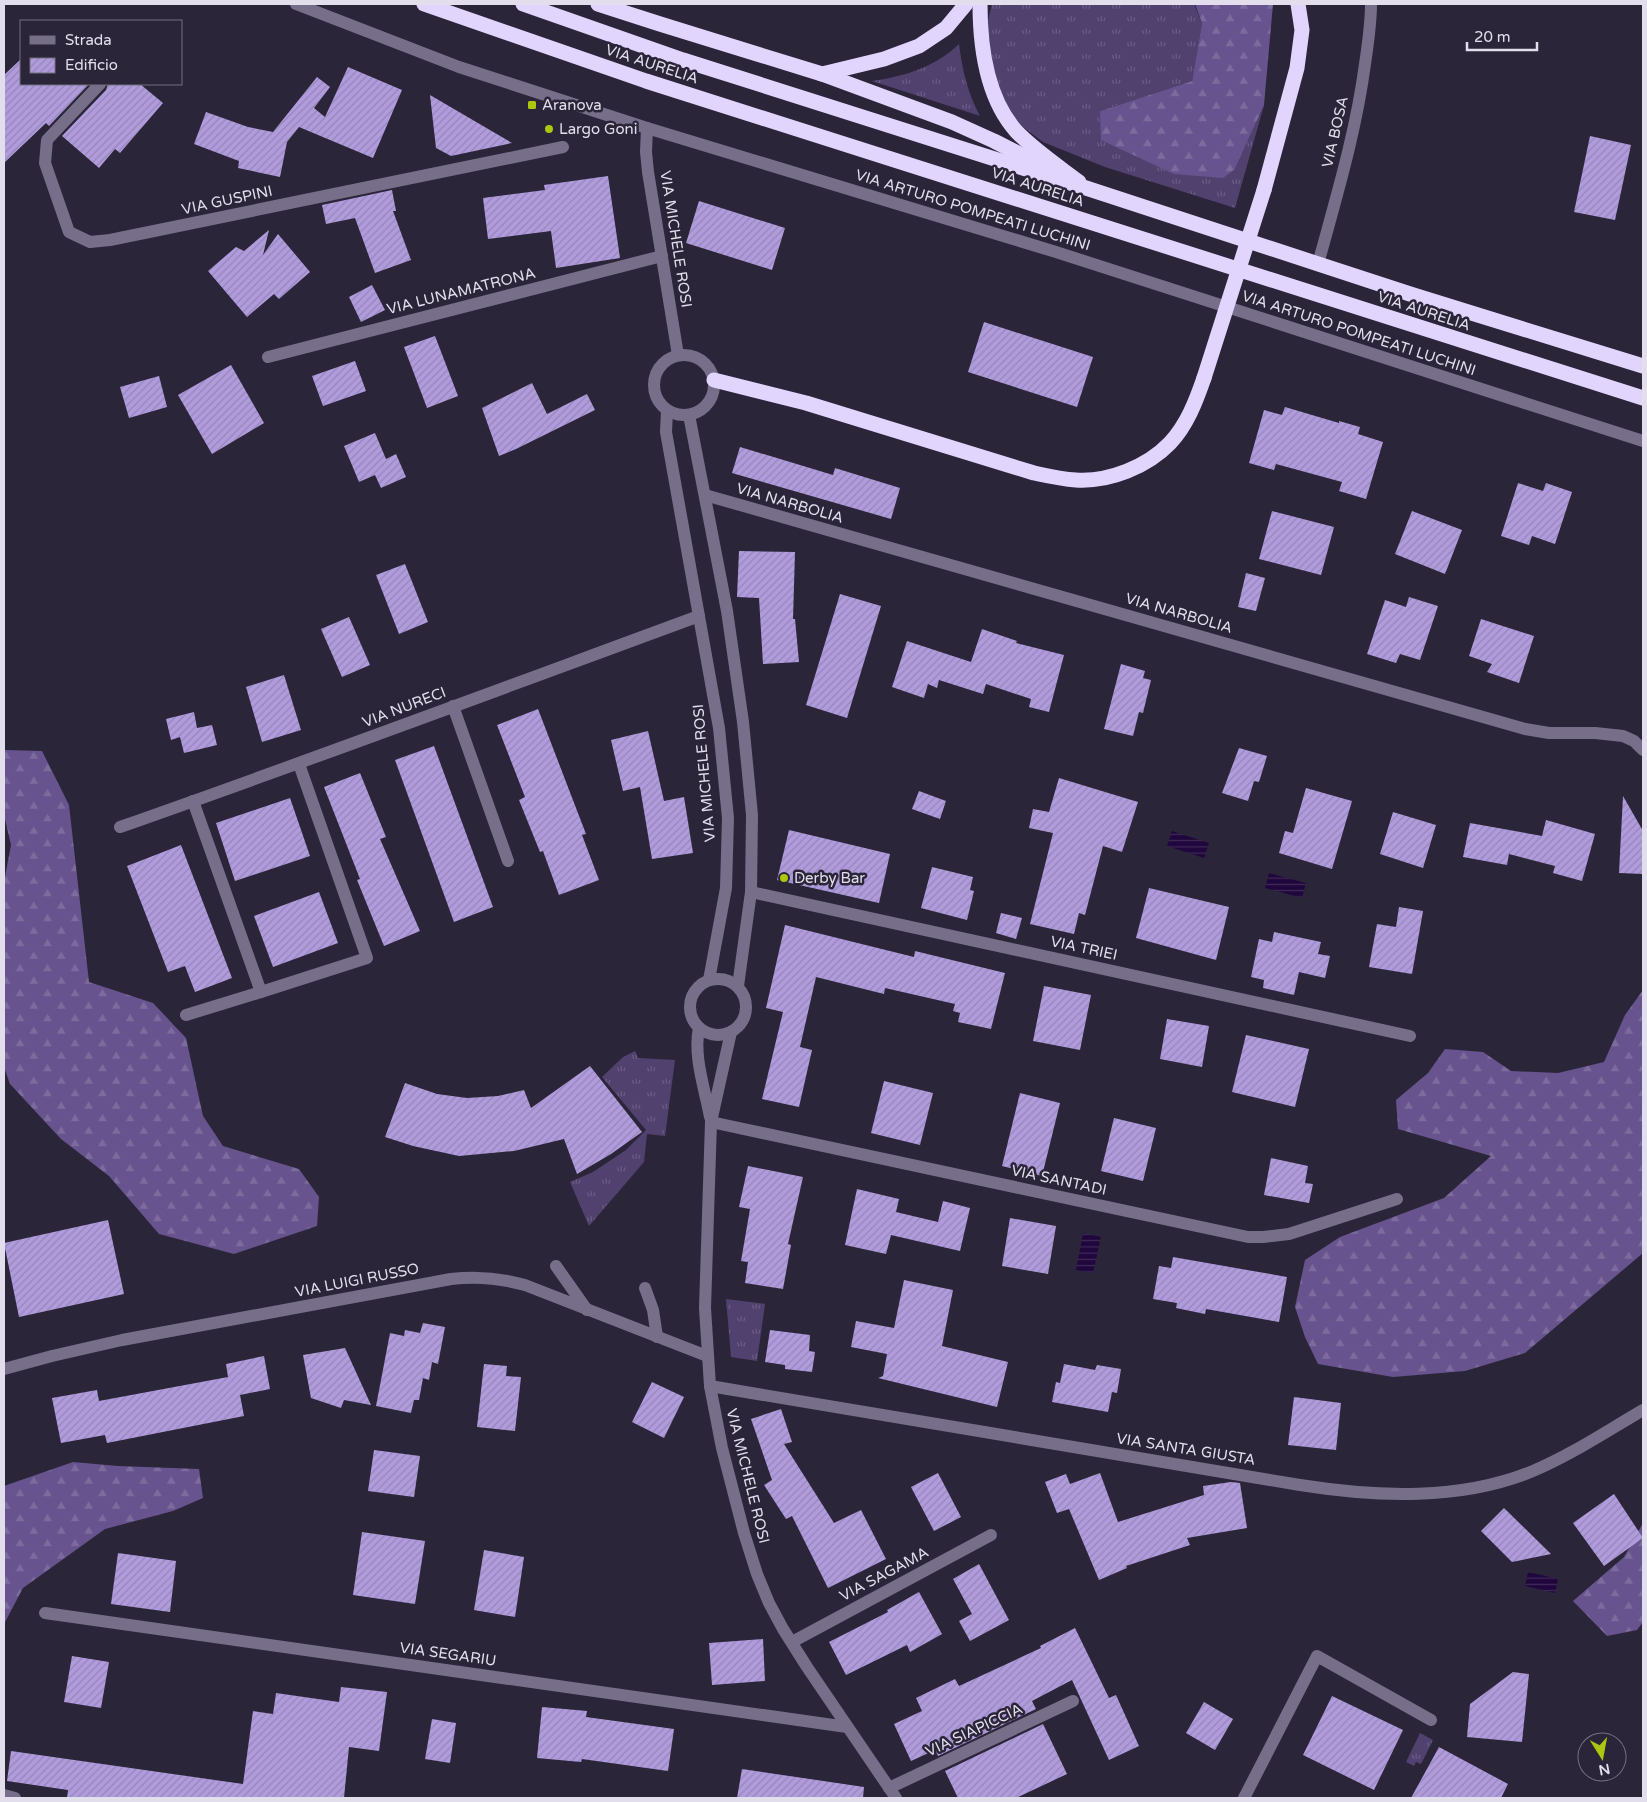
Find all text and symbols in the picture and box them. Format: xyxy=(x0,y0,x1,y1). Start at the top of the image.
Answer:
legend xyxy=(20,20,182,85)
scale bar xyxy=(1467,20,1537,52)
text: 20 m xyxy=(1474,28,1511,46)
text: Strada xyxy=(65,31,112,49)
street label: VIA AURELIA xyxy=(603,41,701,87)
text: Edificio xyxy=(65,56,118,74)
street label: VIA BOSA xyxy=(1318,95,1352,169)
place label: Aranova xyxy=(542,96,602,114)
marker: Aranova xyxy=(526,99,538,111)
place label: Largo Goni xyxy=(559,120,637,138)
marker: Largo Goni xyxy=(543,123,555,135)
street label: VIA AURELIA xyxy=(989,164,1087,210)
street label: VIA ARTURO POMPEATI LUCHINI xyxy=(853,166,1093,254)
street label: VIA MICHELE ROSI xyxy=(656,169,696,309)
street label: VIA GUSPINI xyxy=(180,182,274,218)
street label: VIA LUNAMATRONA xyxy=(385,264,537,318)
street label: VIA ARTURO POMPEATI LUCHINI xyxy=(1240,287,1478,379)
street label: VIA AURELIA xyxy=(1375,288,1473,334)
street label: VIA NARBOLIA xyxy=(734,479,846,527)
street label: VIA NARBOLIA xyxy=(1123,589,1235,637)
street label: VIA NURECI xyxy=(360,683,448,731)
street label: VIA MICHELE ROSI xyxy=(689,703,719,843)
place label: Derby Bar xyxy=(794,869,865,887)
marker: Derby Bar xyxy=(778,872,790,884)
street label: VIA TRIEI xyxy=(1049,932,1119,964)
street label: VIA SANTADI xyxy=(1010,1161,1108,1199)
street label: VIA LUIGI RUSSO xyxy=(293,1259,421,1301)
street label: VIA MICHELE ROSI xyxy=(723,1407,773,1545)
street label: VIA SANTA GIUSTA xyxy=(1115,1429,1257,1469)
street label: VIA SAGAMA xyxy=(836,1543,932,1605)
street label: VIA SEGARIU xyxy=(399,1638,497,1670)
street label: VIA SIAPICCIA xyxy=(923,1700,1025,1760)
north arrow xyxy=(1577,1732,1627,1782)
text: N xyxy=(1597,1760,1612,1779)

